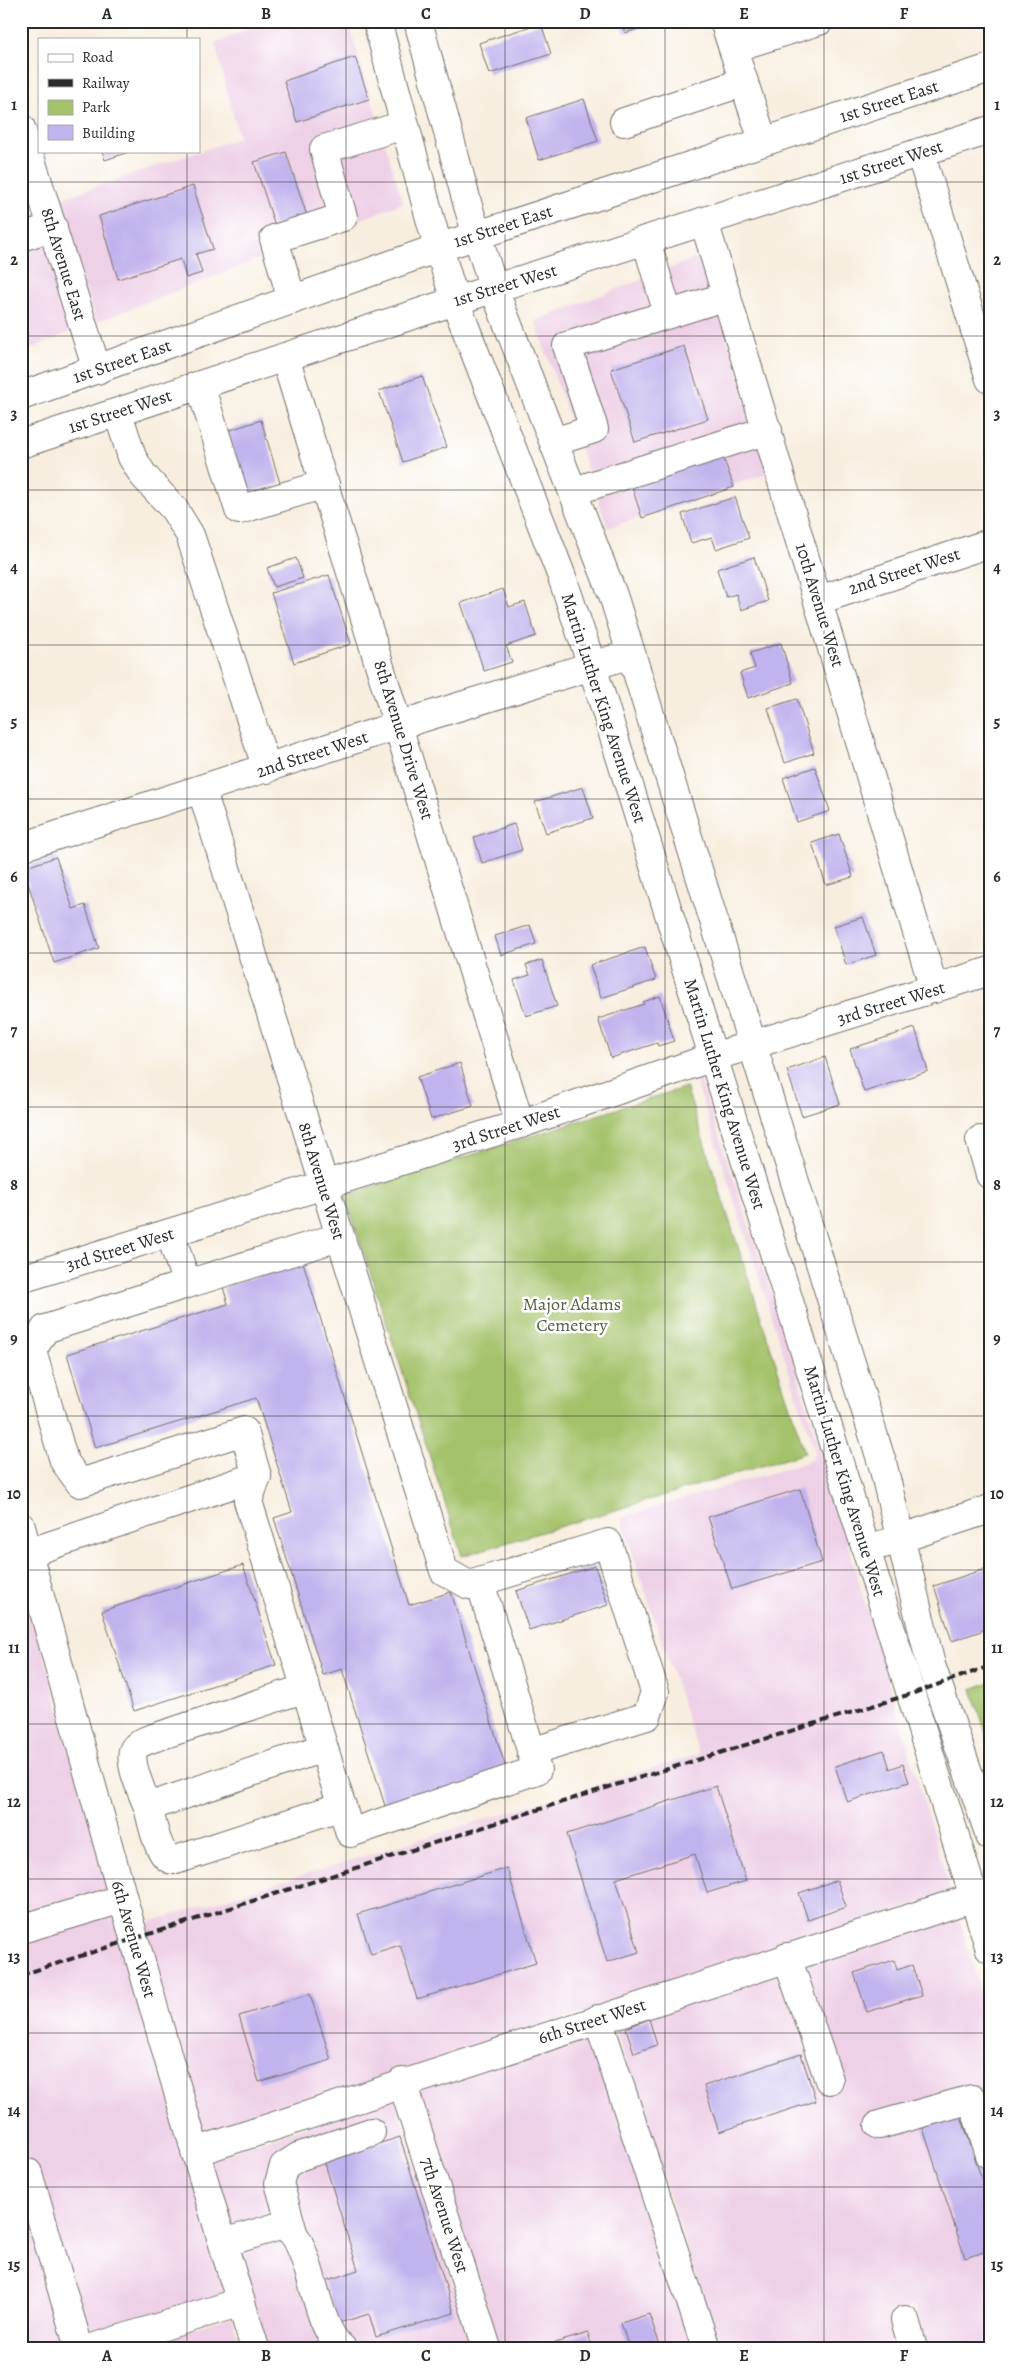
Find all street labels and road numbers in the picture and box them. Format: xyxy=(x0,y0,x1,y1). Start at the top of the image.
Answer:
street label: 1st Street East xyxy=(837,74,942,128)
street label: 1st Street West xyxy=(836,134,946,190)
street label: 1st Street East xyxy=(451,199,556,253)
street label: 8th Avenue East xyxy=(35,205,93,323)
street label: 1st Street West xyxy=(450,258,560,312)
street label: 1st Street East xyxy=(70,333,174,389)
street label: 1st Street West xyxy=(65,383,175,439)
street label: 10th Avenue West xyxy=(790,540,850,670)
street label: 2nd Street West xyxy=(845,542,963,600)
street label: Martin Luther King Avenue West xyxy=(555,590,653,826)
street label: 8th Avenue Drive West xyxy=(368,657,440,823)
street label: 2nd Street West xyxy=(253,725,371,783)
street label: 3rd Street West xyxy=(834,975,948,1031)
street label: Martin Luther King Avenue West xyxy=(678,976,772,1213)
street label: 3rd Street West xyxy=(449,1099,563,1157)
street label: 8th Avenue West xyxy=(293,1119,351,1243)
street label: 3rd Street West xyxy=(63,1221,177,1277)
street label: Martin Luther King Avenue West xyxy=(798,1363,892,1600)
street label: 6th Avenue West xyxy=(106,1877,162,2001)
street label: 6th Street West xyxy=(535,1992,649,2050)
street label: 7th Avenue West xyxy=(415,2154,475,2276)

